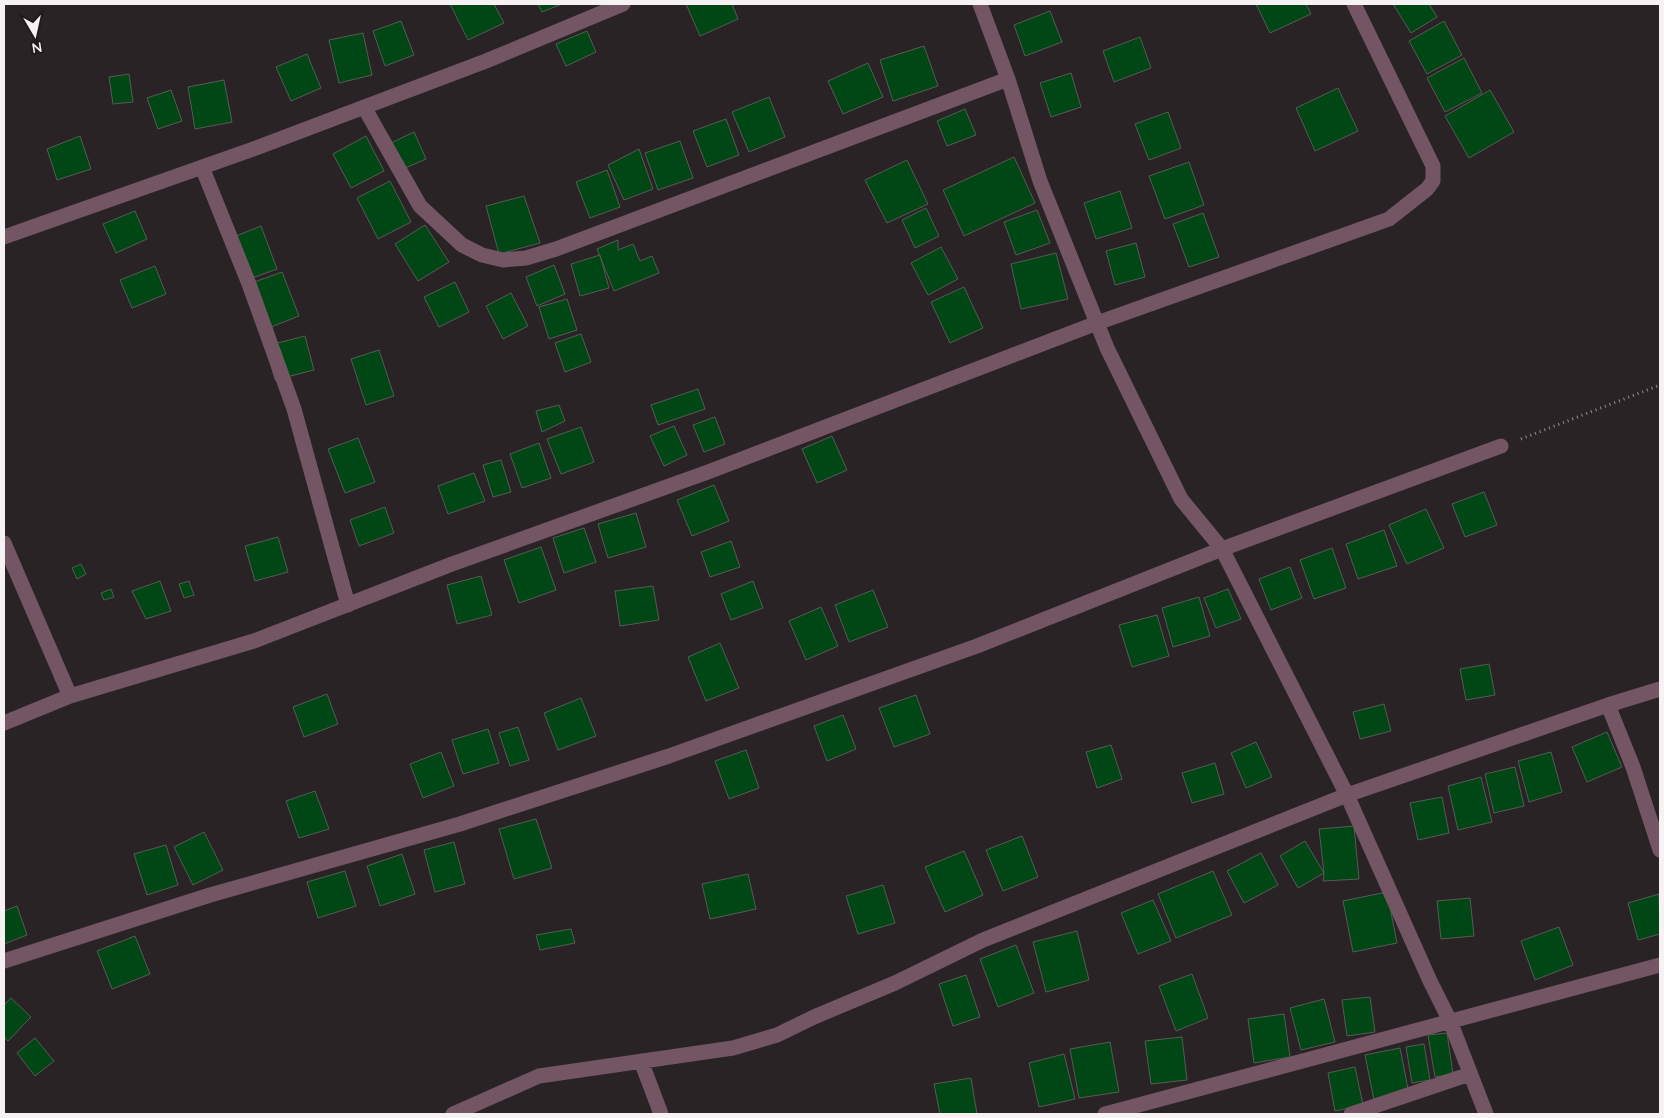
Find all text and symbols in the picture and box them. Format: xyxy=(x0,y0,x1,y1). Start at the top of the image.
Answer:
north arrow xyxy=(10,10,60,60)
text: N xyxy=(31,38,44,58)

